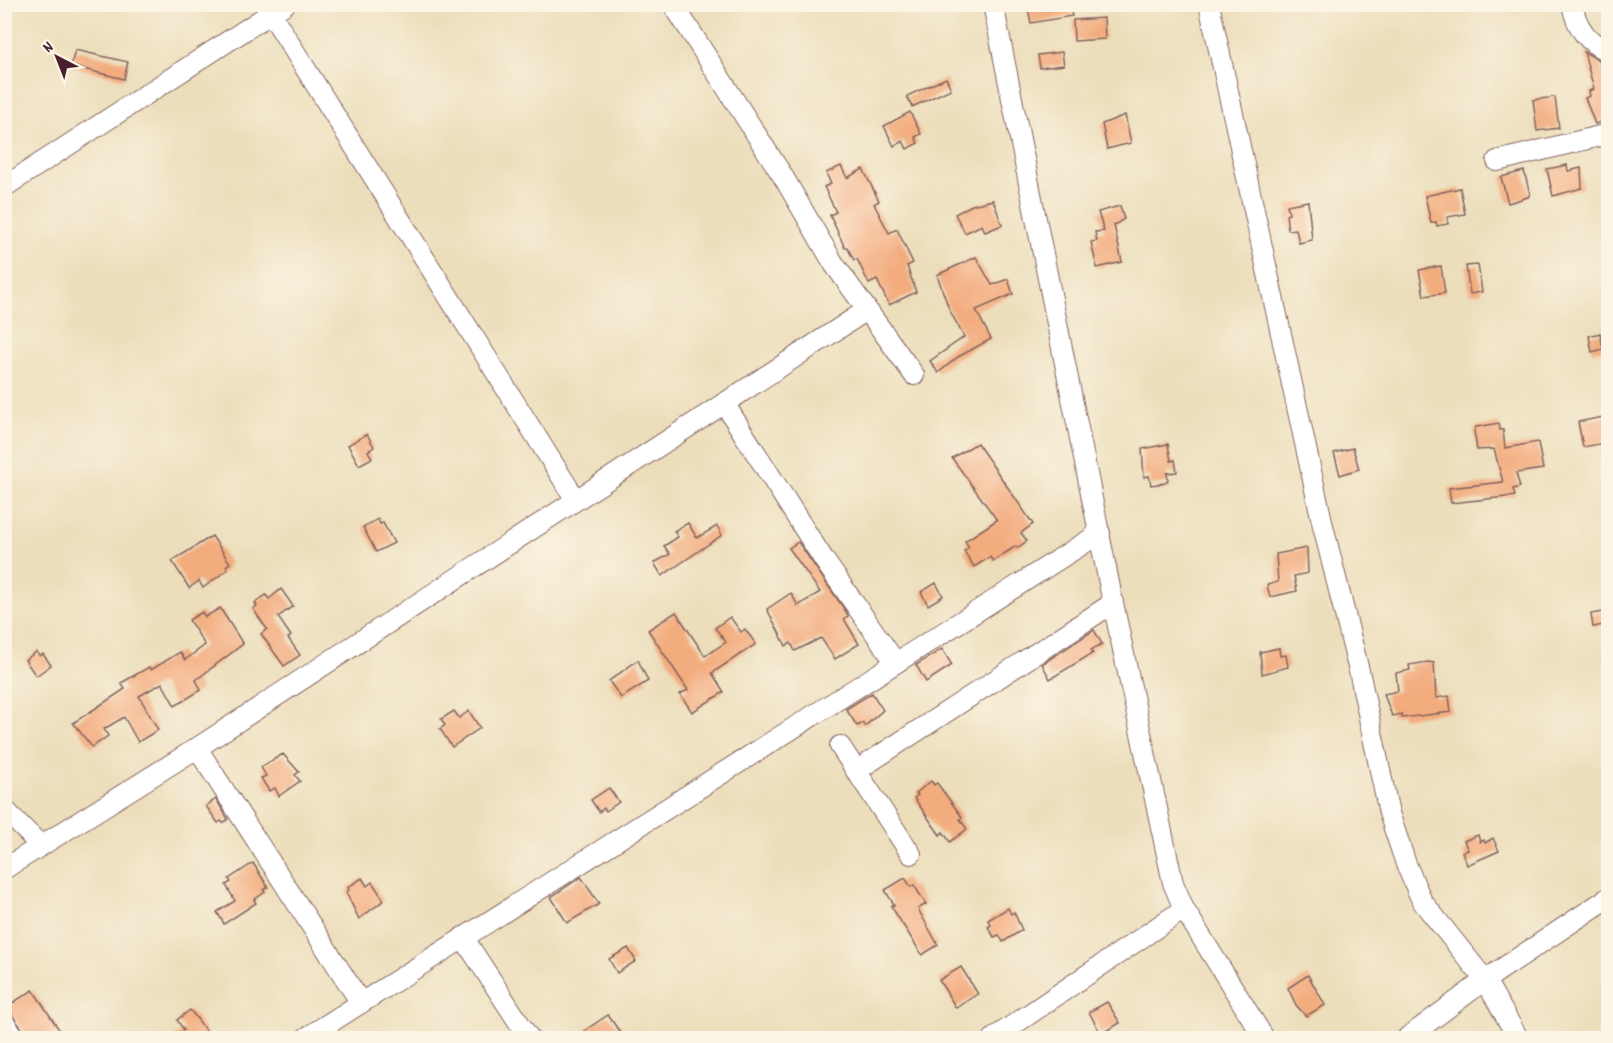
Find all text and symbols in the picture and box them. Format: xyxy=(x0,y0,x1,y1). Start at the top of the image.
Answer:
north arrow xyxy=(27,27,87,87)
text: N xyxy=(38,36,59,59)

